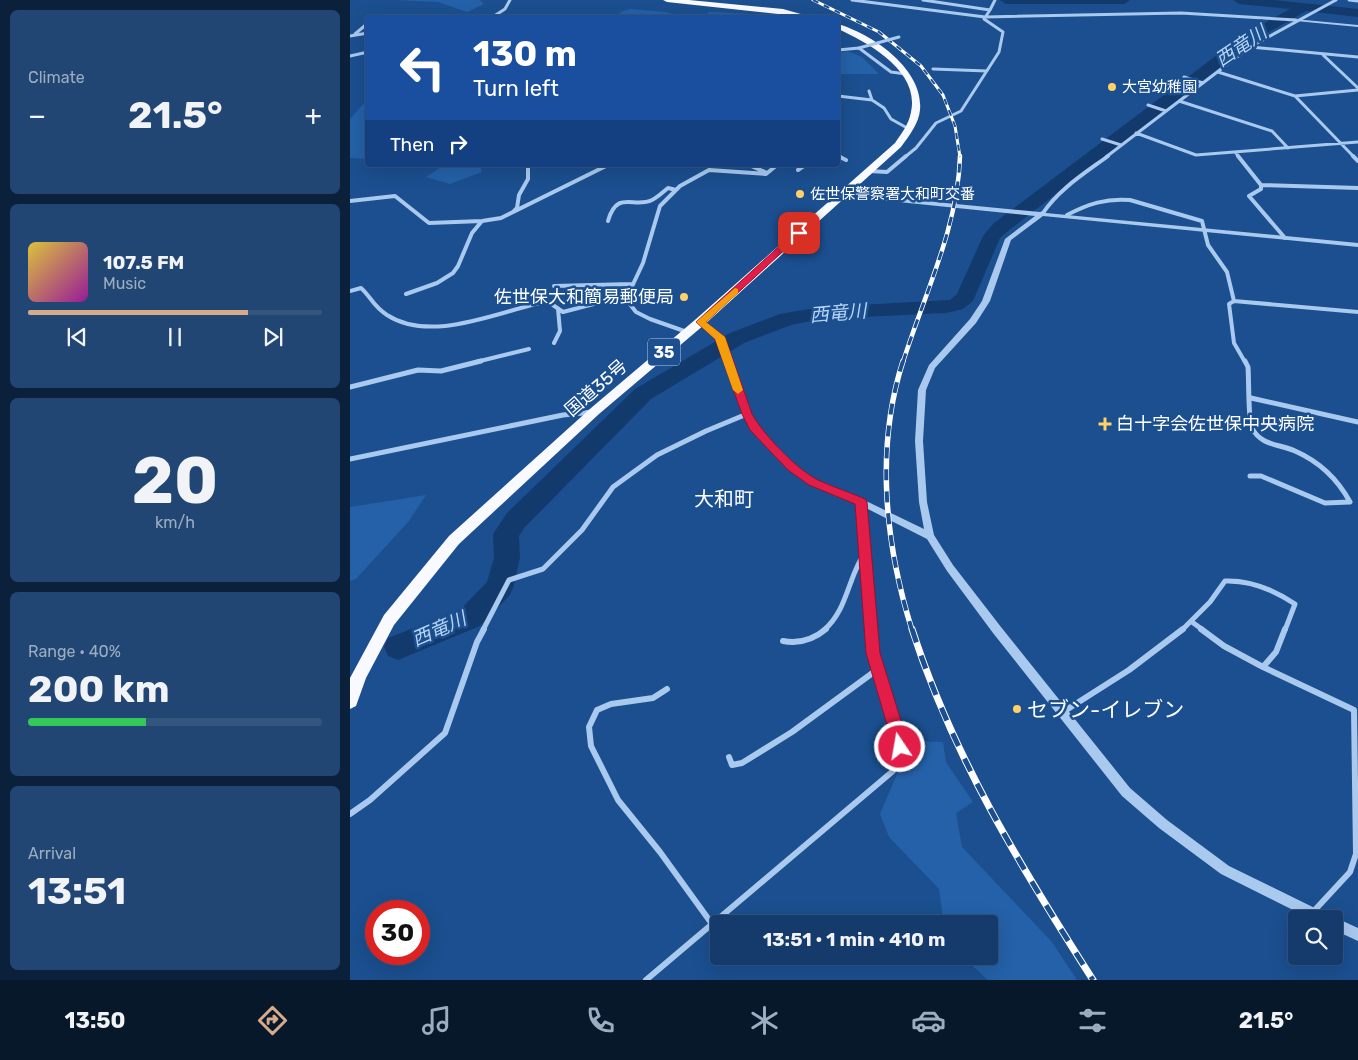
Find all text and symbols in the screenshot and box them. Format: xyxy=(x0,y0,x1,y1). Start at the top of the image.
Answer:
water label: 西竜川 xyxy=(1211,19,1273,71)
text: 130 m xyxy=(473,33,577,75)
icon: left xyxy=(390,35,455,100)
text: Climate xyxy=(28,68,85,87)
text: Turn left xyxy=(473,75,559,102)
place label: 大宮幼稚園 xyxy=(1122,78,1197,96)
marker: 大宮幼稚園 xyxy=(1106,81,1118,93)
text: 21.5° xyxy=(128,92,223,138)
text: − xyxy=(28,99,46,132)
text: + xyxy=(305,99,322,132)
icon: right xyxy=(444,130,472,158)
text: Then xyxy=(390,133,434,156)
place label: 佐世保警察署大和町交番 xyxy=(810,185,975,203)
marker: 佐世保警察署大和町交番 xyxy=(794,188,806,200)
pin xyxy=(778,212,820,254)
icon: arrive xyxy=(785,219,813,247)
text: 107.5 FM xyxy=(103,251,184,274)
text: Music xyxy=(103,274,146,293)
place label: 佐世保大和簡易郵便局 xyxy=(494,286,674,308)
marker: 佐世保大和簡易郵便局 xyxy=(678,291,690,303)
water label: 西竜川 xyxy=(809,299,869,327)
icon: previous xyxy=(63,323,91,351)
icon: pause xyxy=(161,323,189,351)
icon: next xyxy=(259,323,287,351)
road number: 35 xyxy=(648,338,680,366)
street label: 国道35号 xyxy=(560,355,632,421)
place label: 白十字会佐世保中央病院 xyxy=(1116,413,1314,435)
marker: 白十字会佐世保中央病院 xyxy=(1098,417,1112,431)
text: 20 xyxy=(132,442,218,519)
district label: 大和町 xyxy=(694,487,754,511)
text: km/h xyxy=(155,513,195,532)
water label: 西竜川 xyxy=(408,606,472,651)
text: Range · 40% xyxy=(28,642,121,661)
text: 200 km xyxy=(28,666,170,712)
place label: セブン-イレブン xyxy=(1027,697,1184,722)
marker: セブン-イレブン xyxy=(1011,703,1023,715)
position arrow xyxy=(873,720,925,772)
text: Arrival xyxy=(28,844,76,863)
text: 13:51 xyxy=(28,868,126,914)
speed limit sign: 30 xyxy=(365,900,430,965)
map controls xyxy=(1288,910,1343,965)
button: search xyxy=(1288,910,1343,965)
text: 13:51 · 1 min · 410 m xyxy=(763,928,945,951)
icon: directions xyxy=(255,1003,290,1038)
icon: music xyxy=(419,1003,454,1038)
icon: phone xyxy=(583,1003,618,1038)
icon: climate xyxy=(747,1003,782,1038)
icon: car xyxy=(911,1003,946,1038)
icon: filters xyxy=(1075,1003,1110,1038)
text: 13:50 xyxy=(65,1007,126,1034)
text: 21.5° xyxy=(1239,1007,1293,1034)

